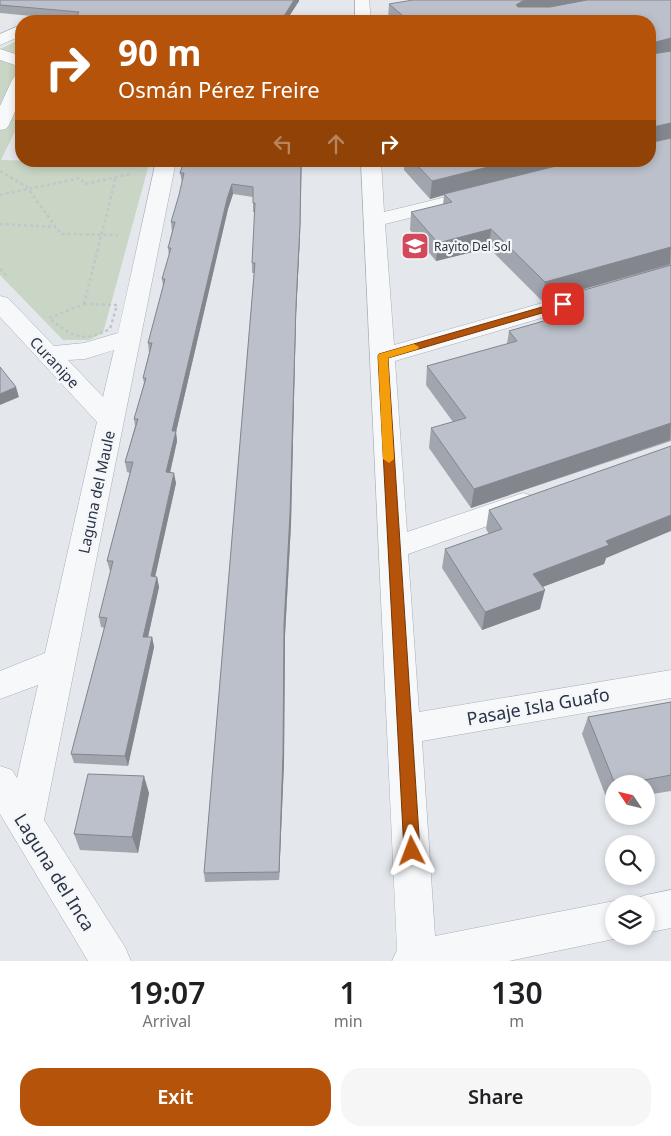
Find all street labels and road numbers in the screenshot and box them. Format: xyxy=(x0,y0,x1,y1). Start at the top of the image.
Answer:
street label: Curanipe xyxy=(26,332,84,392)
street label: Laguna del Maule xyxy=(73,429,119,555)
street label: Pasaje Isla Guafo xyxy=(465,682,611,730)
street label: Laguna del Inca xyxy=(9,809,101,935)

